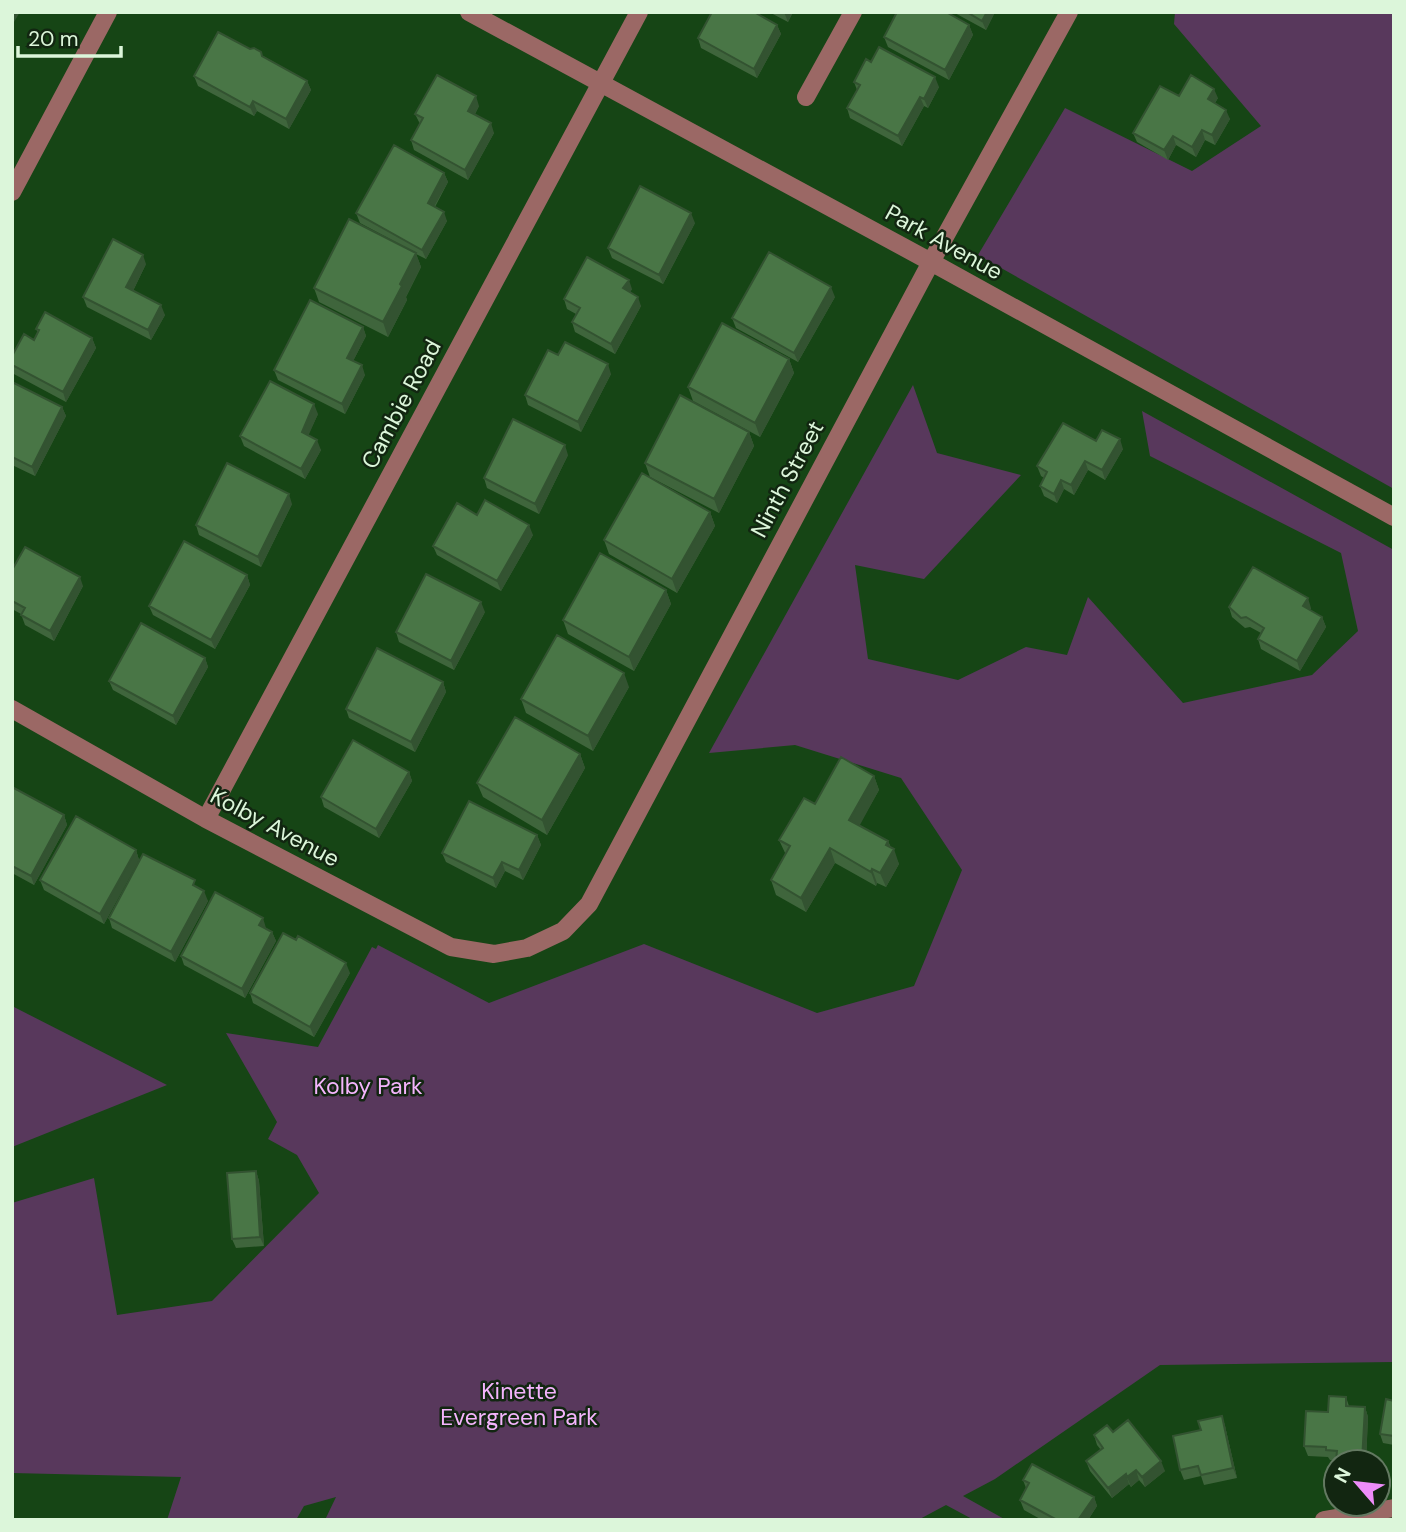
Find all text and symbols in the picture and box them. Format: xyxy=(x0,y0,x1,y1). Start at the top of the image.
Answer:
scale bar xyxy=(18,14,121,58)
text: 20 m xyxy=(28,25,79,53)
street label: Park Avenue xyxy=(880,197,1008,287)
street label: Cambie Road xyxy=(354,334,448,474)
street label: Ninth Street xyxy=(744,415,830,543)
street label: Kolby Avenue xyxy=(205,780,345,874)
park label: Kolby Park xyxy=(313,1071,423,1101)
park label: Kinette Evergreen Park xyxy=(440,1376,598,1432)
north arrow xyxy=(1322,1448,1392,1518)
text: N xyxy=(1328,1463,1357,1487)

